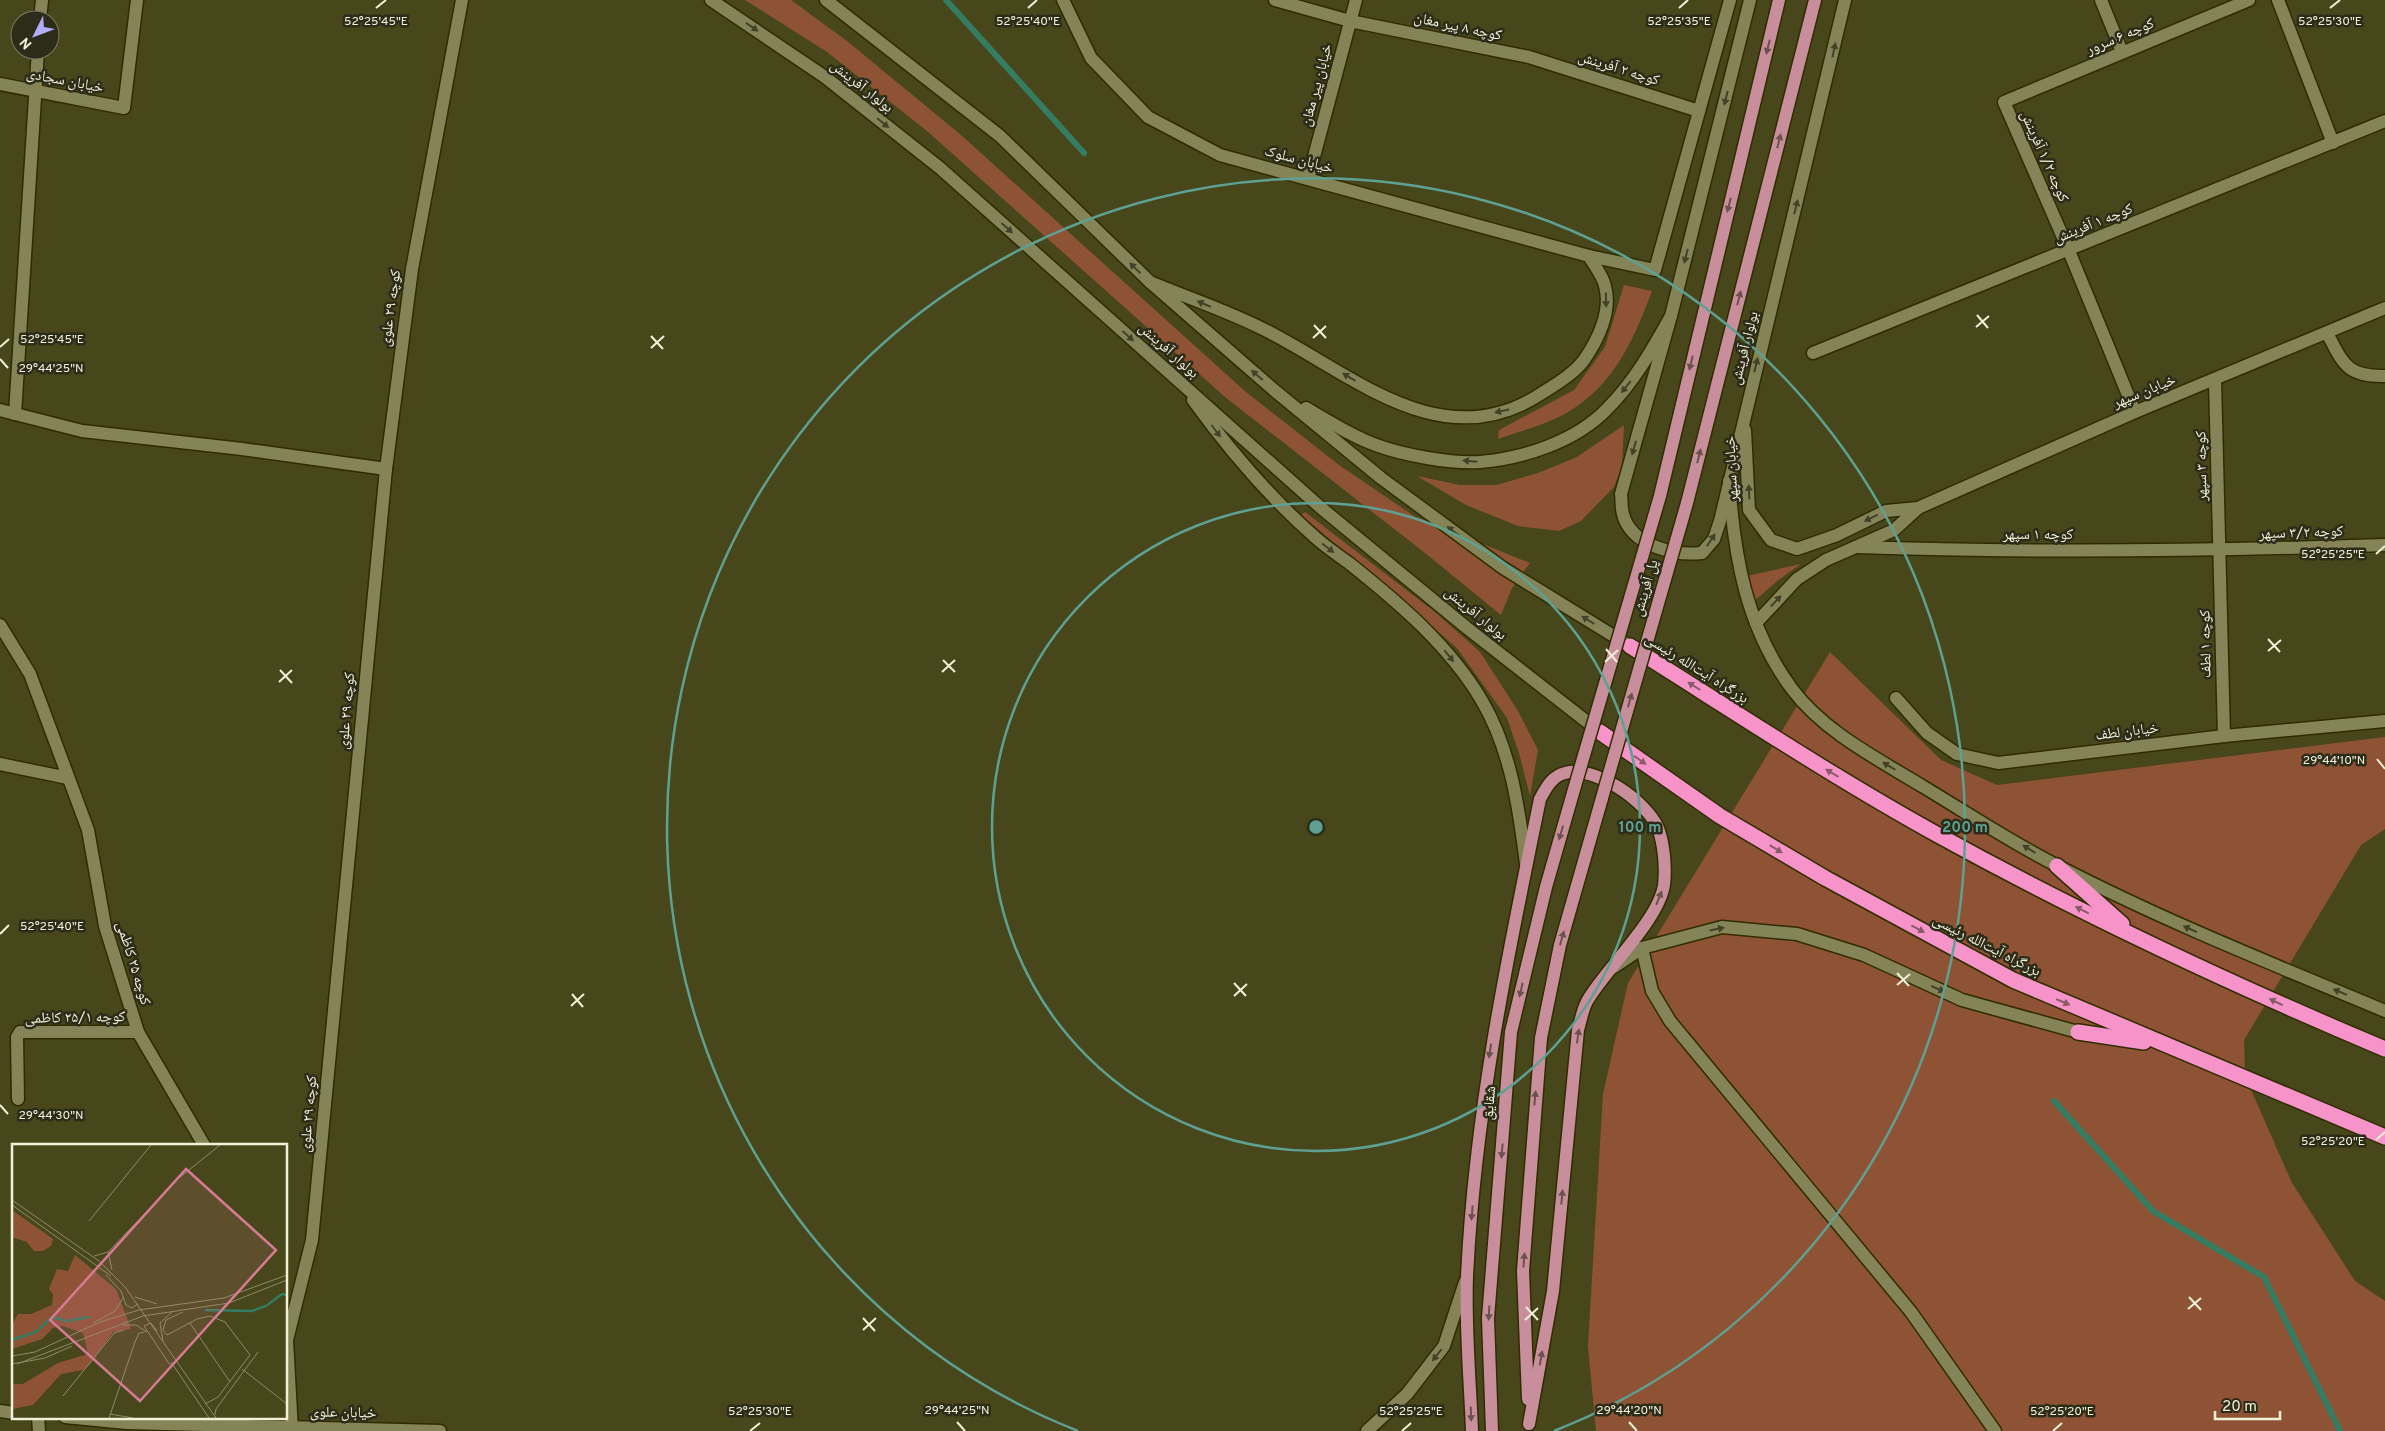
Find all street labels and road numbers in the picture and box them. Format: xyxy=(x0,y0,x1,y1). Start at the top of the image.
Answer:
street label: کوچه ۸ پیر مغان xyxy=(1412,9,1503,46)
street label: کوچه ۶ سرور xyxy=(2083,15,2157,61)
street label: خیابان پیر مغان xyxy=(1297,42,1338,129)
street label: کوچه ۲ آفرینش xyxy=(1576,48,1662,91)
street label: بولوار آفرینش xyxy=(826,57,896,118)
street label: خیابان سجادی xyxy=(25,65,105,98)
street label: کوچه ۱/۲ آفرینش xyxy=(2015,108,2072,205)
street label: خیابان سلوک xyxy=(1262,142,1335,179)
street label: کوچه ۱ آفرینش xyxy=(2051,200,2136,249)
street label: کوچه ۲۹ علوی xyxy=(377,268,406,348)
street label: بولوار آفرینش xyxy=(1727,310,1764,387)
street label: بولوار آفرینش xyxy=(1134,319,1202,383)
street label: خیابان سپهر xyxy=(2109,371,2179,414)
street label: کوچه ۳ سپهر xyxy=(2192,431,2213,502)
street label: خیابان سپهر xyxy=(1721,435,1744,503)
street label: کوچه ۳/۲ سپهر xyxy=(2257,523,2344,545)
street label: کوچه ۱ سپهر xyxy=(2002,526,2073,545)
street label: پل آفرینش xyxy=(1629,558,1664,619)
street label: بولوار آفرینش xyxy=(1440,583,1510,645)
street label: کوچه ۱ لطف xyxy=(2196,610,2217,678)
street label: بزرگراه آیت‌الله رئیسی xyxy=(1641,630,1752,709)
street label: کوچه ۲۹ علوی xyxy=(335,672,360,751)
street label: خیابان لطف xyxy=(2094,719,2160,746)
street label: بزرگراه آیت‌الله رئیسی xyxy=(1929,911,2044,982)
street label: کوچه ۲۵ کاظمی xyxy=(111,919,154,1008)
street label: کوچه ۲۵/۱ کاظمی xyxy=(25,1008,125,1029)
street label: کوچه ۲۹ علوی xyxy=(297,1075,322,1154)
street label: شقایق xyxy=(1480,1085,1501,1121)
street label: خیابان علوی xyxy=(310,1403,377,1424)

